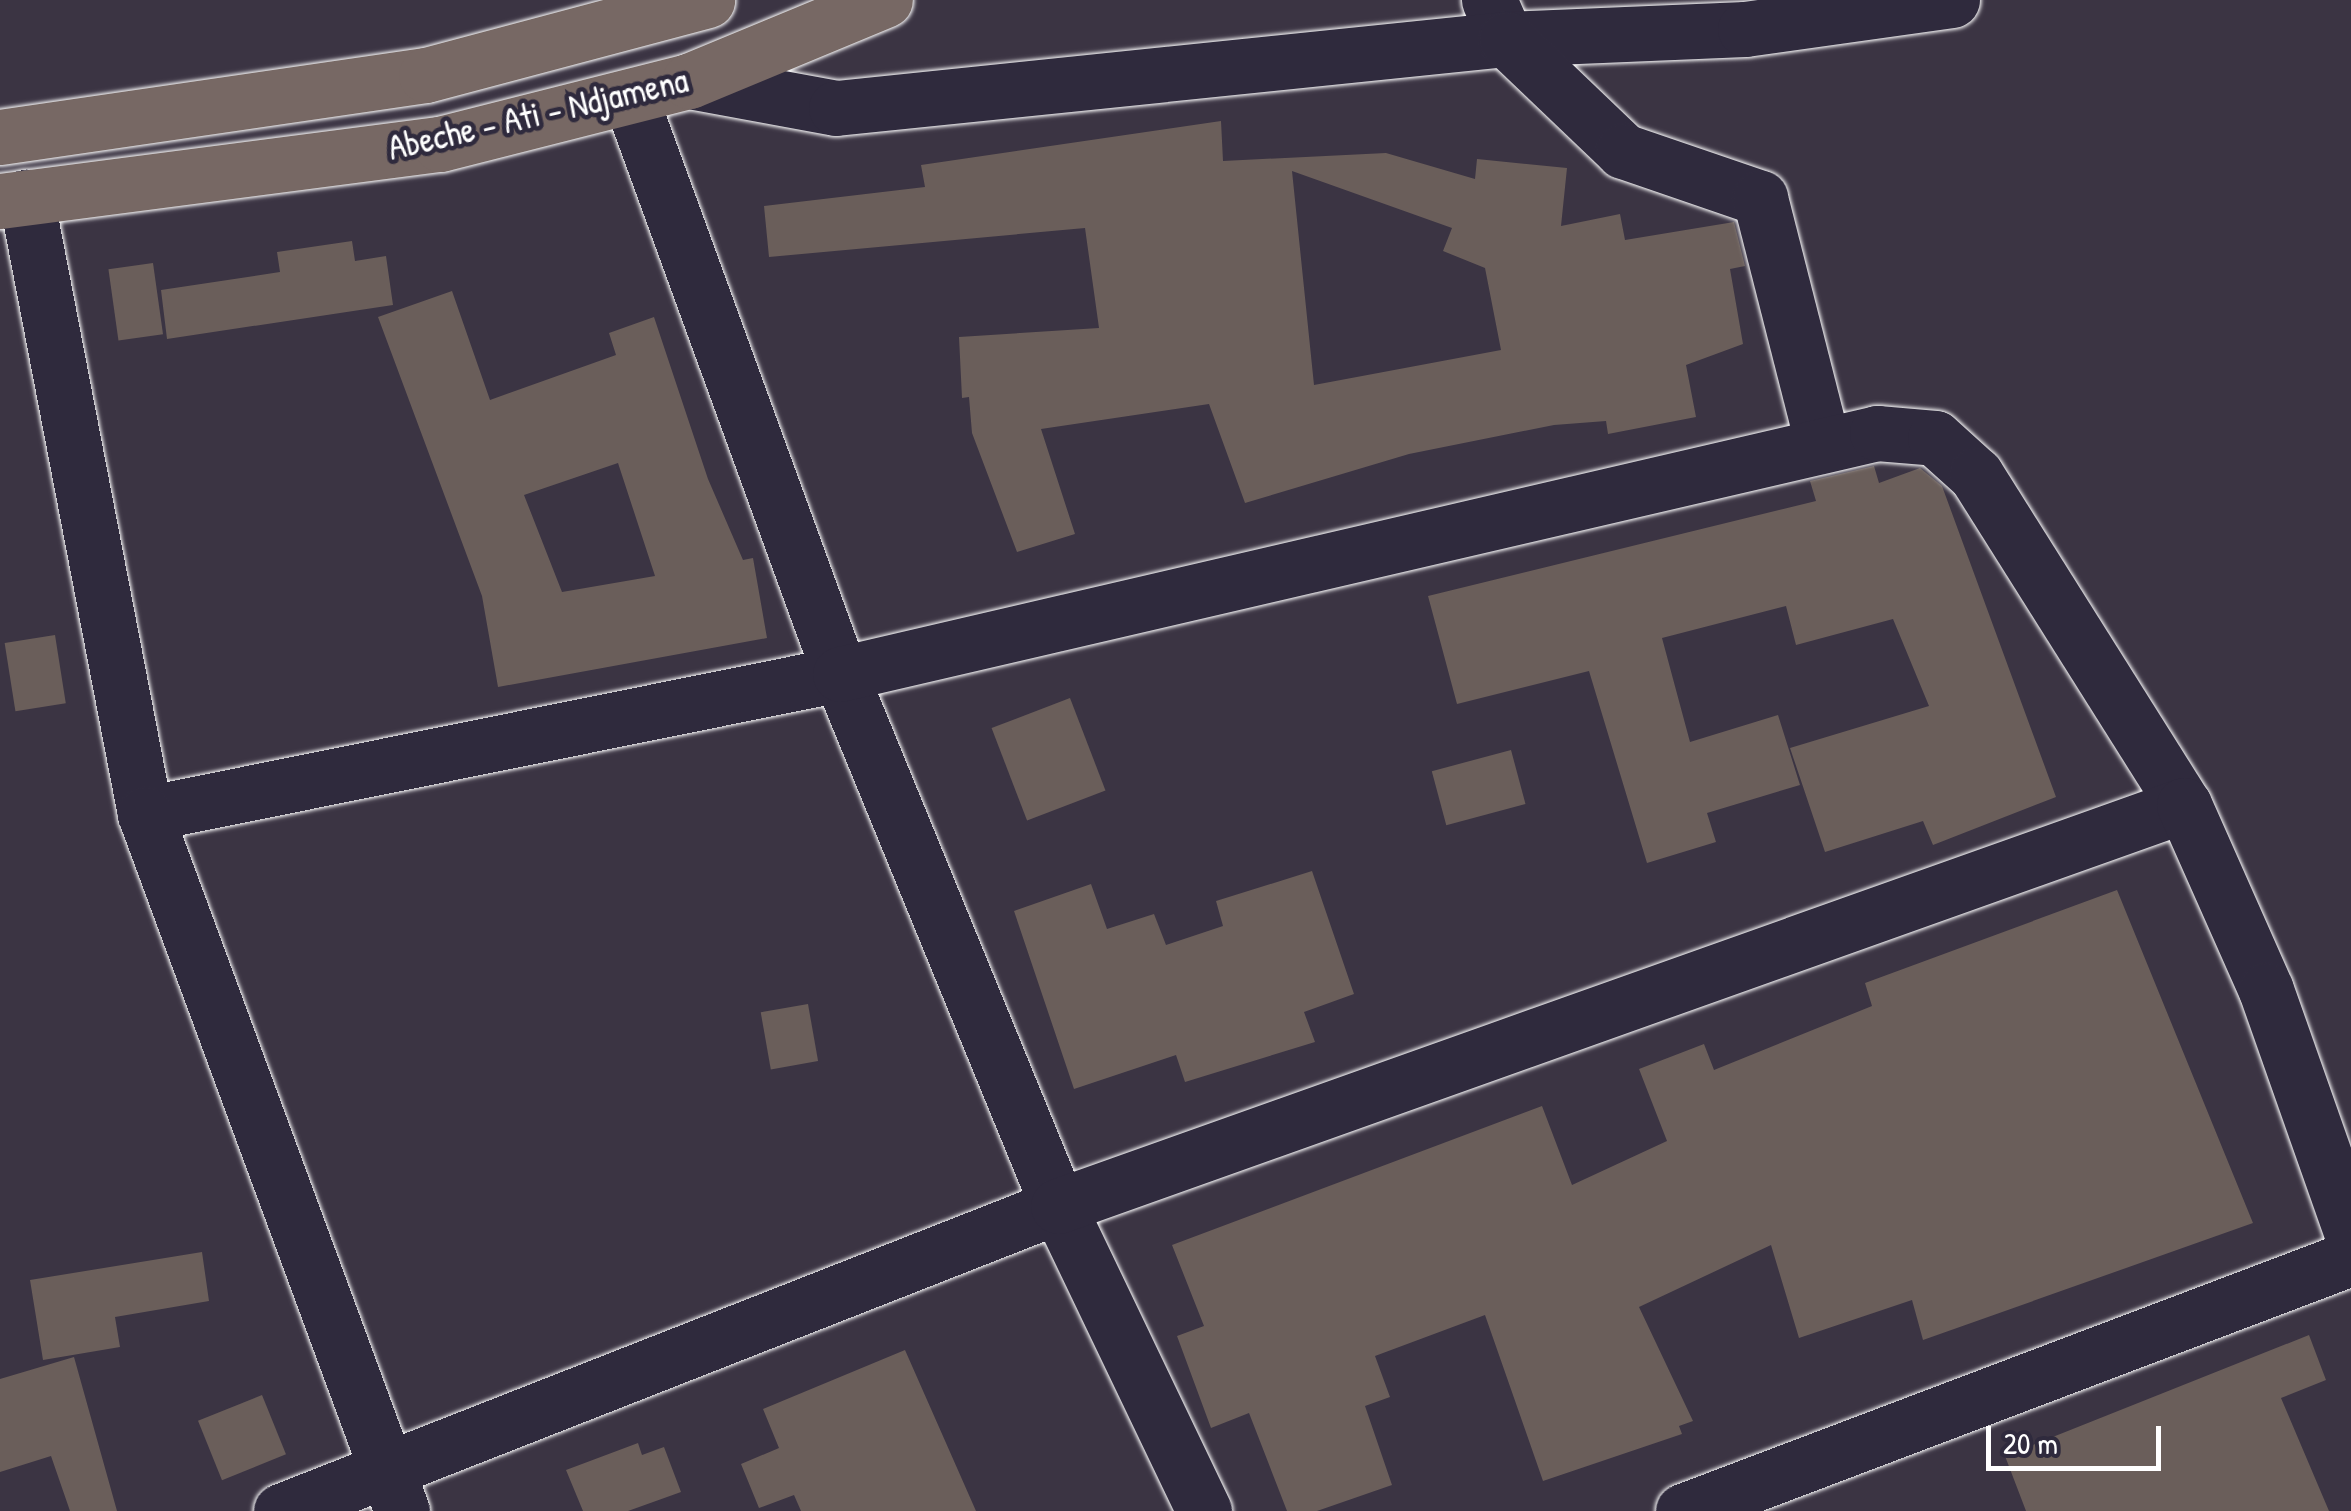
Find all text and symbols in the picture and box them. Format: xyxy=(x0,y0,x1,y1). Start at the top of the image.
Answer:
street label: Abeche - Ati - Ndjamena xyxy=(384,59,692,169)
scale bar xyxy=(1991,1406,2166,1468)
text: 20 m xyxy=(2003,1423,2058,1463)

